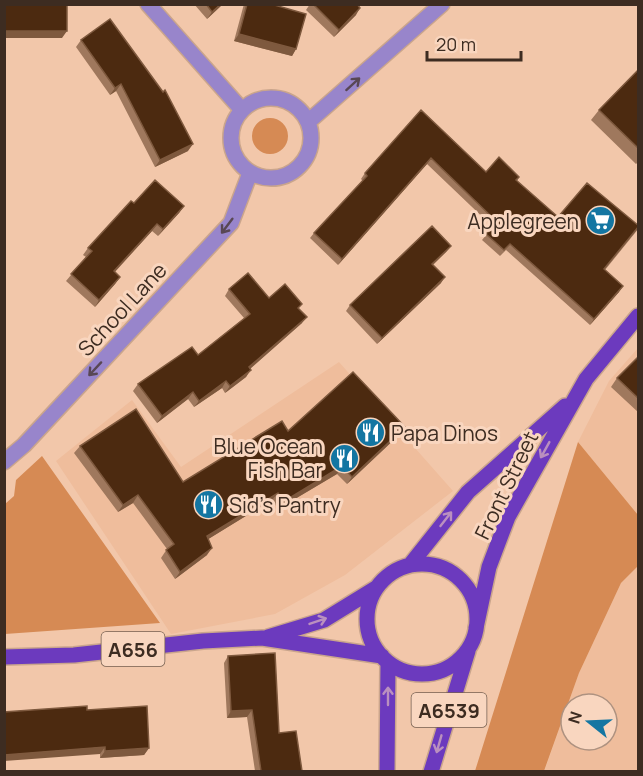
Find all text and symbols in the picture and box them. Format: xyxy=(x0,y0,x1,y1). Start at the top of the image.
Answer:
scale bar xyxy=(427,24,522,62)
text: 20 m xyxy=(436,32,476,56)
one-way arrow xyxy=(346,77,361,91)
supermarket icon: Applegreen xyxy=(584,205,616,237)
place label: Applegreen xyxy=(467,207,579,235)
one-way arrow xyxy=(221,218,234,234)
street label: School Lane xyxy=(72,256,172,362)
one-way arrow xyxy=(88,361,102,376)
restaurant icon: Papa Dinos xyxy=(354,417,386,449)
place label: Papa Dinos xyxy=(391,419,498,447)
street label: Front Street xyxy=(468,426,544,544)
place label: Blue Ocean Fish Bar xyxy=(214,432,323,484)
one-way arrow xyxy=(539,441,551,458)
restaurant icon: Blue Ocean Fish Bar xyxy=(328,442,360,474)
restaurant icon: Sid's Pantry xyxy=(192,489,224,521)
place label: Sid's Pantry xyxy=(229,491,341,519)
one-way arrow xyxy=(440,511,453,527)
one-way arrow xyxy=(308,615,327,626)
road number: A656 xyxy=(102,632,164,666)
one-way arrow xyxy=(382,687,394,707)
north arrow xyxy=(559,692,619,752)
road number: A6539 xyxy=(412,693,486,727)
text: N xyxy=(562,708,587,726)
one-way arrow xyxy=(433,734,445,753)

